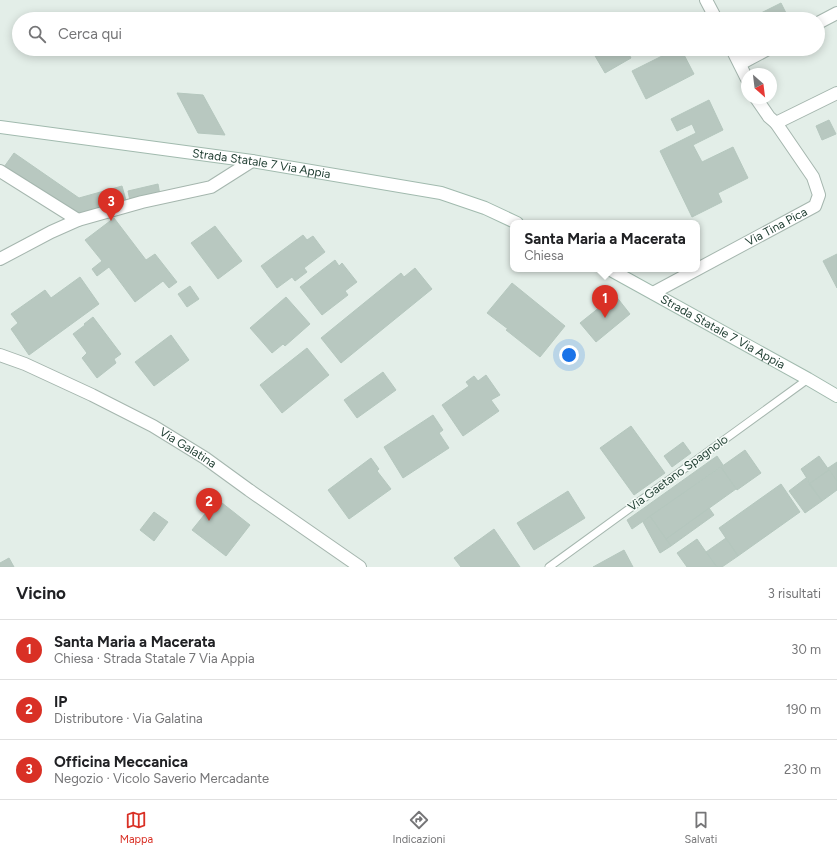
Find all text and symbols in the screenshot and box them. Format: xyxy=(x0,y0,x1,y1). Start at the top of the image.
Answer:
search box xyxy=(12,12,825,56)
icon: search xyxy=(26,23,48,45)
text: Cerca qui xyxy=(58,25,122,43)
north arrow xyxy=(741,68,777,104)
street label: Strada Statale 7 Via Appia xyxy=(191,146,332,181)
pin: 3 xyxy=(98,188,124,221)
street label: Via Tina Pica xyxy=(743,205,810,249)
popup xyxy=(510,220,700,272)
text: Santa Maria a Macerata xyxy=(524,230,686,248)
text: Chiesa xyxy=(524,248,564,263)
pin: 1 xyxy=(592,285,618,318)
street label: Strada Statale 7 Via Appia xyxy=(658,292,787,372)
your location xyxy=(559,345,579,365)
street label: Via Galatina xyxy=(157,425,219,471)
street label: Via Gaetano Spagnolo xyxy=(625,432,731,514)
pin: 2 xyxy=(196,488,222,521)
text: Vicino xyxy=(16,583,66,603)
text: 3 risultati xyxy=(768,586,821,601)
text: Santa Maria a Macerata xyxy=(54,633,216,651)
text: 1 xyxy=(26,642,32,657)
text: 30 m xyxy=(791,642,821,657)
text: Chiesa · Strada Statale 7 Via Appia xyxy=(54,651,255,666)
text: IP xyxy=(54,693,67,711)
text: 2 xyxy=(25,702,33,717)
text: 190 m xyxy=(786,702,821,717)
text: Distributore · Via Galatina xyxy=(54,711,203,726)
text: Officina Meccanica xyxy=(54,753,188,771)
text: 3 xyxy=(25,762,33,777)
text: 230 m xyxy=(784,762,821,777)
text: Negozio · Vicolo Saverio Mercadante xyxy=(54,771,269,786)
tab: Mappa xyxy=(120,809,153,846)
tab: Indicazioni xyxy=(393,809,445,846)
tab: Salvati xyxy=(685,809,717,846)

